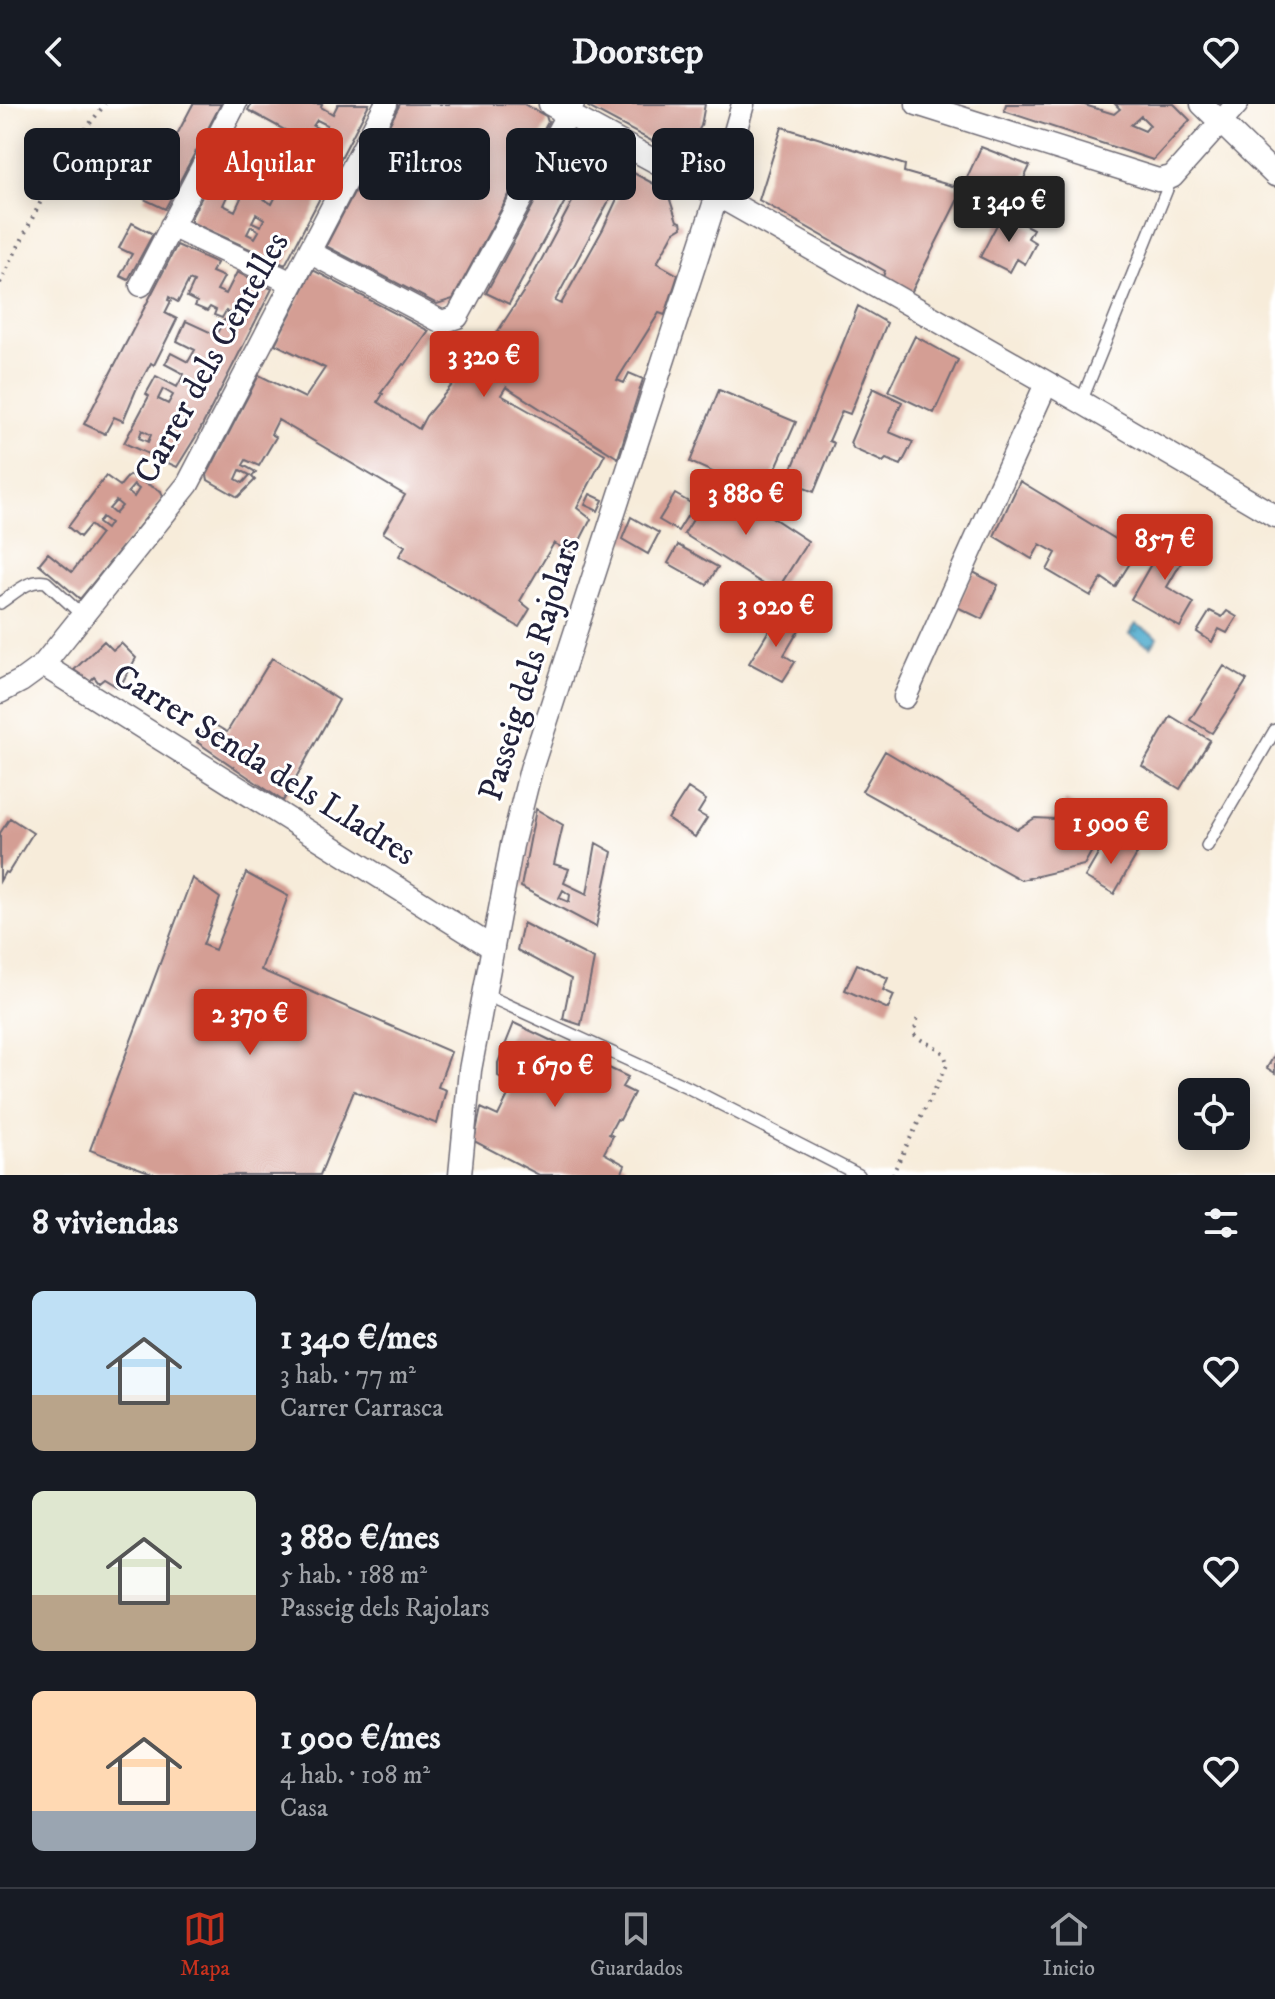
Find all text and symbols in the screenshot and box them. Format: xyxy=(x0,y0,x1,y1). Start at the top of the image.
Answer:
icon: back xyxy=(32,30,76,74)
text: Doorstep xyxy=(572,30,703,75)
icon: heart xyxy=(1199,30,1243,74)
chip: Comprar xyxy=(24,128,180,200)
chip: Alquilar xyxy=(196,128,343,200)
chip: Filtros xyxy=(359,128,490,200)
chip: Nuevo xyxy=(506,128,636,200)
chip: Piso xyxy=(652,128,754,200)
pin: 1 340 € xyxy=(935,176,1083,244)
text: 1 340 € xyxy=(972,185,1046,218)
street label: Carrer dels Centelles xyxy=(125,225,299,491)
pin: 3 320 € xyxy=(410,331,558,399)
text: 3 320 € xyxy=(448,340,520,373)
pin: 3 880 € xyxy=(672,469,820,537)
text: 3 880 € xyxy=(708,478,784,511)
pin: 857 € xyxy=(1109,514,1221,582)
text: 857 € xyxy=(1135,523,1195,556)
street label: Passeig dels Rajolars xyxy=(470,532,590,806)
pin: 3 020 € xyxy=(702,581,850,649)
text: 3 020 € xyxy=(738,590,814,623)
street label: Carrer Senda dels Lladres xyxy=(105,655,423,875)
pin: 1 900 € xyxy=(1037,798,1185,866)
text: 1 900 € xyxy=(1073,807,1149,840)
pin: 2 370 € xyxy=(176,989,324,1057)
text: 2 370 € xyxy=(212,998,288,1031)
pin: 1 670 € xyxy=(481,1041,629,1109)
text: 1 670 € xyxy=(516,1050,594,1083)
map controls xyxy=(1178,1078,1250,1150)
button: locate xyxy=(1178,1078,1250,1150)
icon: filters xyxy=(1199,1201,1243,1245)
text: 8 viviendas xyxy=(32,1202,178,1244)
text: 1 340 €/mes xyxy=(280,1317,438,1359)
icon: home xyxy=(96,1323,192,1419)
icon: heart xyxy=(1199,1349,1243,1393)
text: 3 hab. · 77 m² xyxy=(280,1359,416,1392)
text: Carrer Carrasca xyxy=(280,1392,443,1425)
text: 3 880 €/mes xyxy=(280,1517,440,1559)
icon: home xyxy=(96,1523,192,1619)
icon: heart xyxy=(1199,1549,1243,1593)
text: 5 hab. · 188 m² xyxy=(280,1559,427,1592)
text: Passeig dels Rajolars xyxy=(280,1592,489,1625)
text: 1 900 €/mes xyxy=(280,1717,441,1759)
icon: home xyxy=(96,1723,192,1819)
icon: heart xyxy=(1199,1749,1243,1793)
text: 4 hab. · 108 m² xyxy=(280,1759,430,1792)
text: Casa xyxy=(280,1792,328,1825)
tab: Mapa xyxy=(180,1907,230,1982)
tab: Guardados xyxy=(590,1907,683,1982)
tab: Inicio xyxy=(1043,1907,1095,1982)

